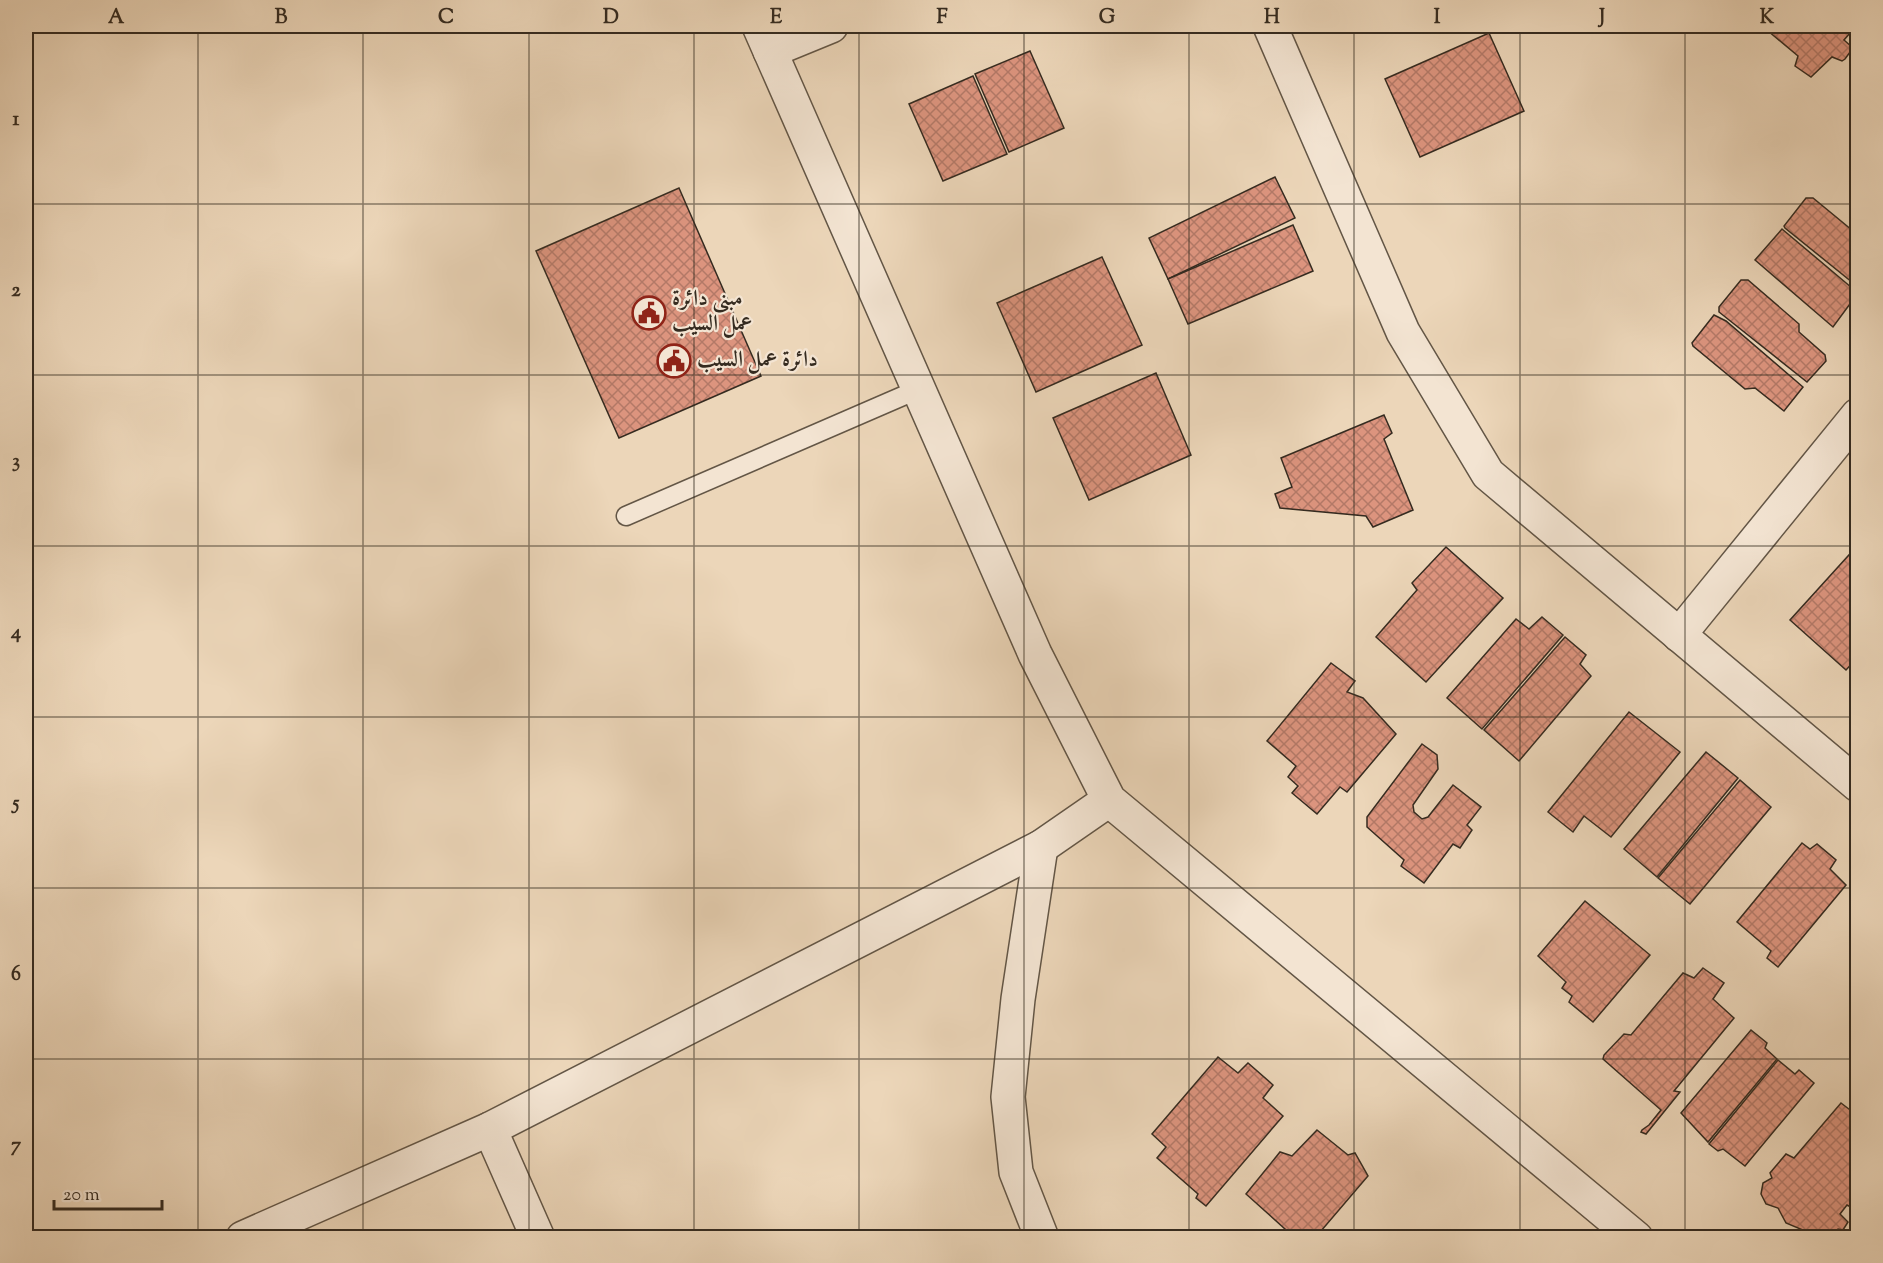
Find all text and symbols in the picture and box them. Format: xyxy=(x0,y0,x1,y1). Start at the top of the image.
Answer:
text: A xyxy=(108,4,125,33)
text: B xyxy=(275,4,288,33)
text: C xyxy=(438,4,454,33)
text: D xyxy=(603,4,619,33)
text: E xyxy=(770,4,783,33)
text: F xyxy=(936,4,948,33)
text: G xyxy=(1099,4,1116,33)
text: H xyxy=(1264,4,1280,33)
text: I xyxy=(1434,4,1441,33)
text: J xyxy=(1597,4,1605,33)
text: K xyxy=(1760,4,1775,33)
text: 1 xyxy=(13,106,20,135)
text: 2 xyxy=(11,277,21,306)
place label: مبنى دائرة عمل السيب xyxy=(672,284,752,341)
public building icon: مبنى دائرة عمل السيب xyxy=(631,295,667,331)
public building icon: دائرة عمل السيب xyxy=(656,343,692,379)
place label: دائرة عمل السيب xyxy=(697,345,818,377)
text: 3 xyxy=(12,448,20,477)
text: 4 xyxy=(10,619,21,648)
text: 5 xyxy=(11,790,20,819)
text: 6 xyxy=(11,961,21,990)
text: 7 xyxy=(11,1132,22,1161)
scale bar xyxy=(54,1173,162,1211)
text: 20 m xyxy=(63,1183,100,1209)

